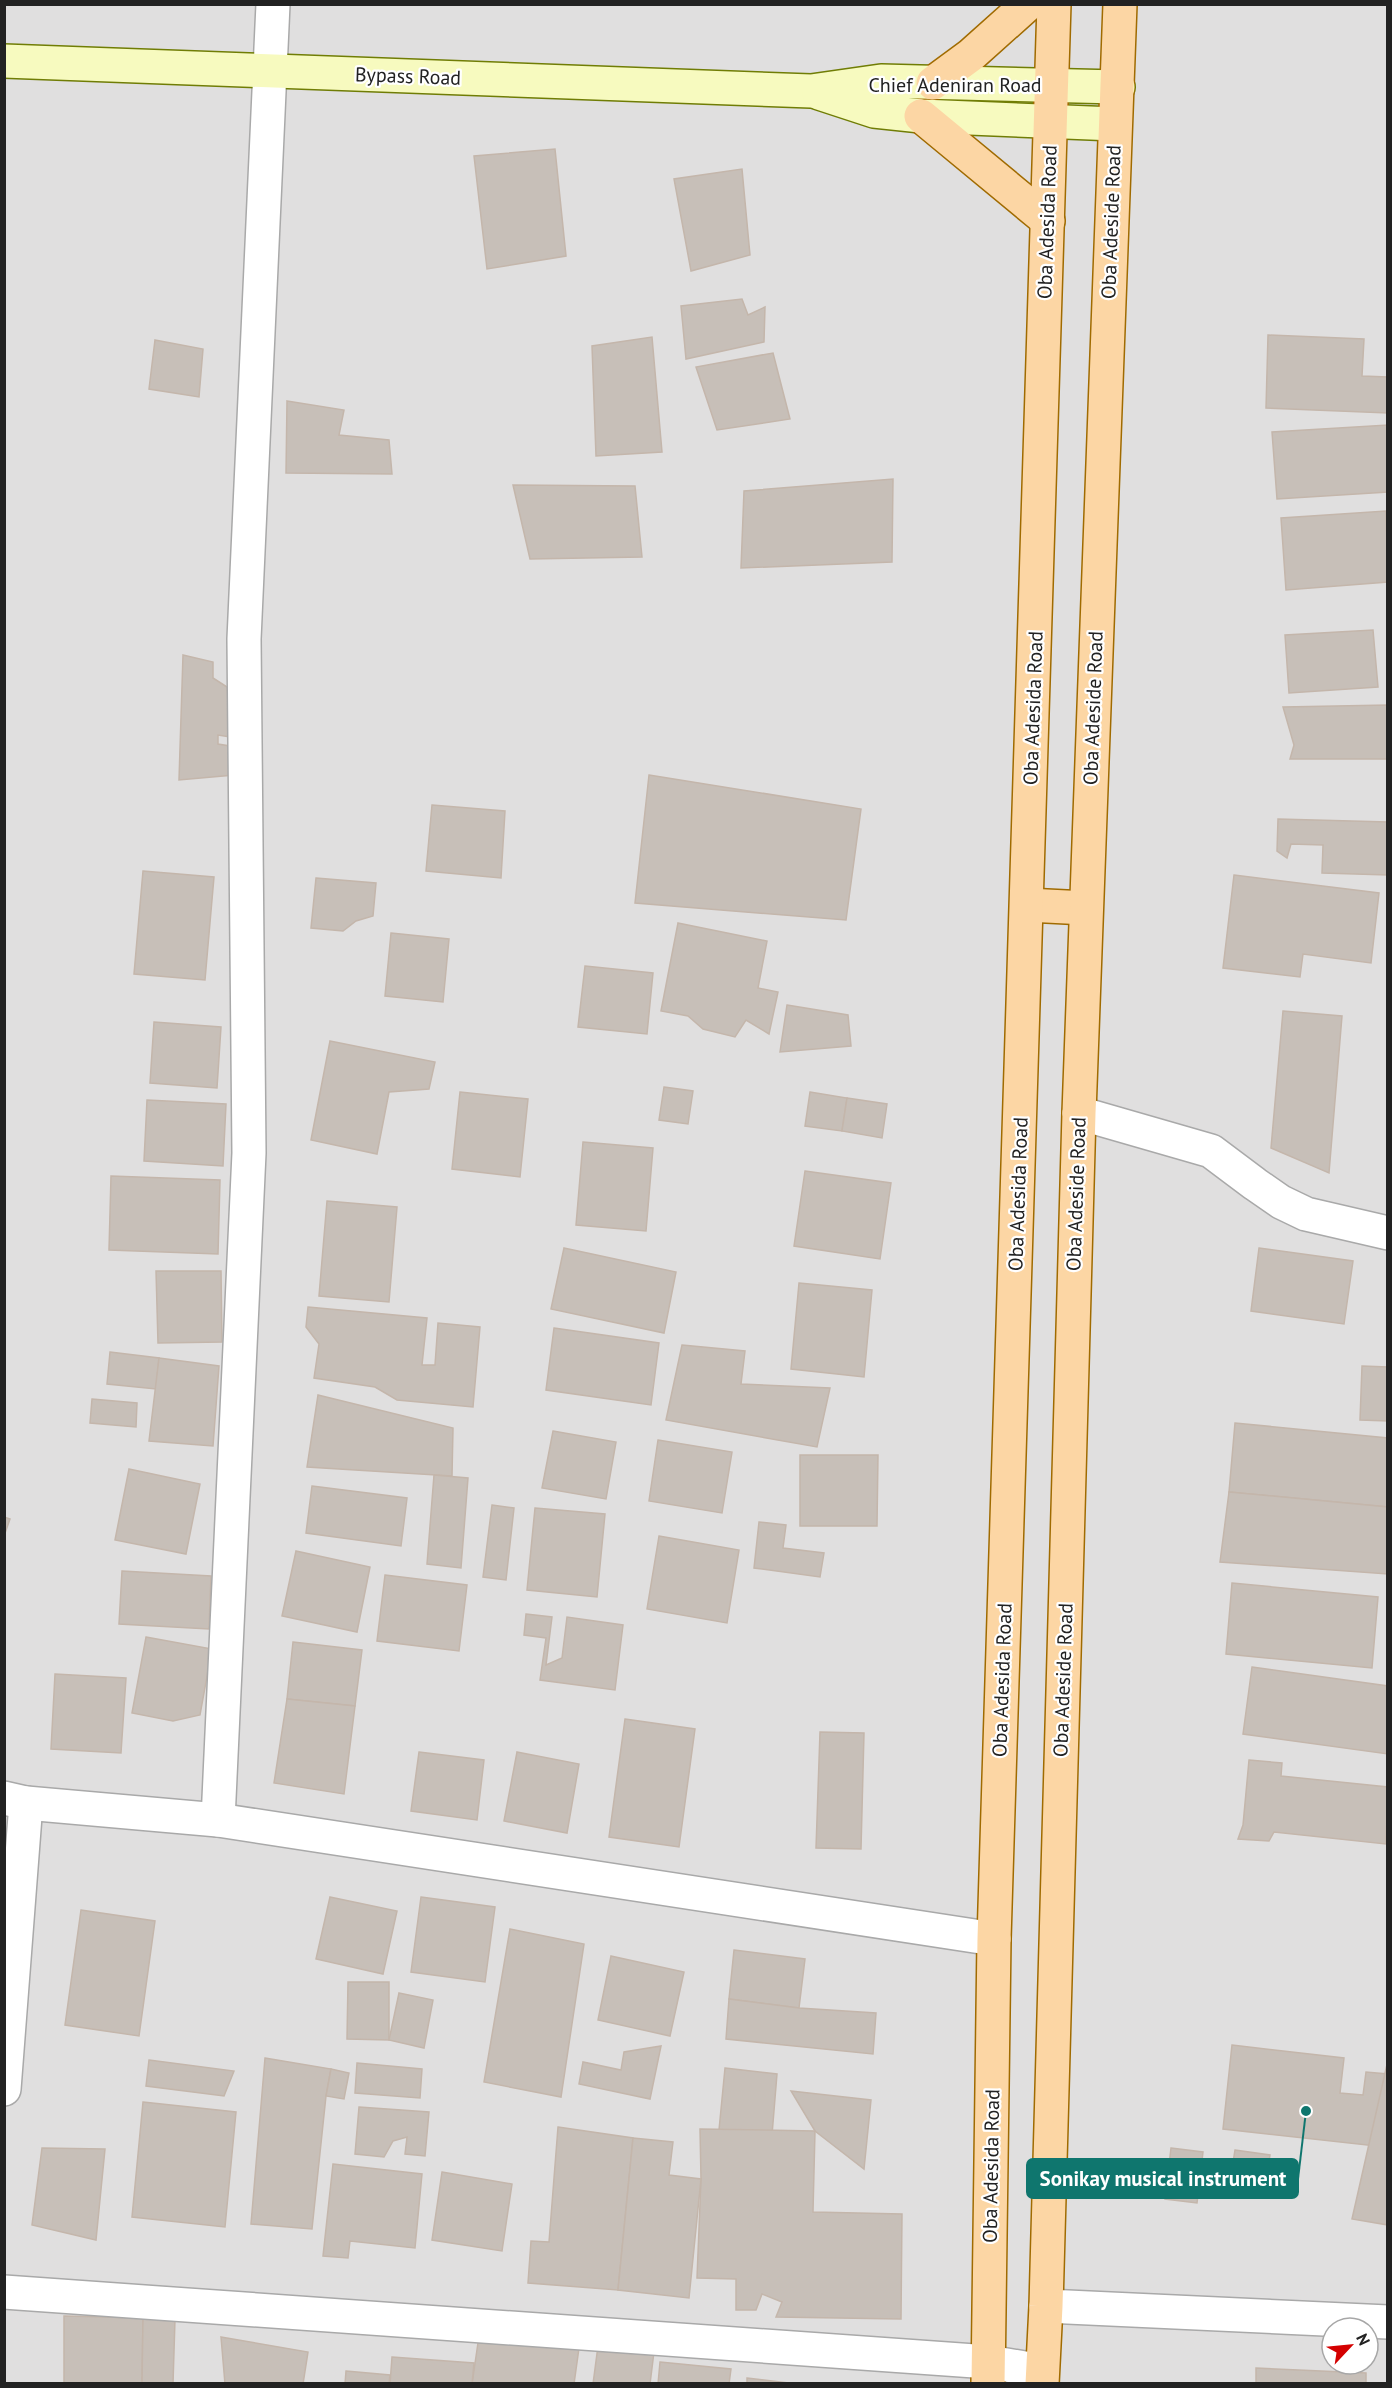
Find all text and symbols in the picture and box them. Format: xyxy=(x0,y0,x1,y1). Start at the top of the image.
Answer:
street label: Bypass Road xyxy=(354,61,462,91)
street label: Chief Adeniran Road xyxy=(868,72,1042,98)
street label: Oba Adesida Road xyxy=(1031,145,1063,299)
street label: Oba Adeside Road xyxy=(1095,145,1127,299)
street label: Oba Adesida Road xyxy=(1017,631,1049,785)
street label: Oba Adeside Road xyxy=(1077,631,1109,785)
street label: Oba Adesida Road xyxy=(1002,1117,1034,1271)
street label: Oba Adeside Road xyxy=(1060,1117,1092,1271)
street label: Oba Adesida Road xyxy=(986,1603,1018,1757)
street label: Oba Adeside Road xyxy=(1047,1603,1079,1757)
street label: Oba Adesida Road xyxy=(977,2089,1005,2243)
callout: Sonikay musical instrument xyxy=(1027,2159,1298,2198)
text: Sonikay musical instrument xyxy=(1040,2165,1287,2192)
north arrow xyxy=(1320,2316,1380,2376)
text: N xyxy=(1352,2330,1375,2349)

